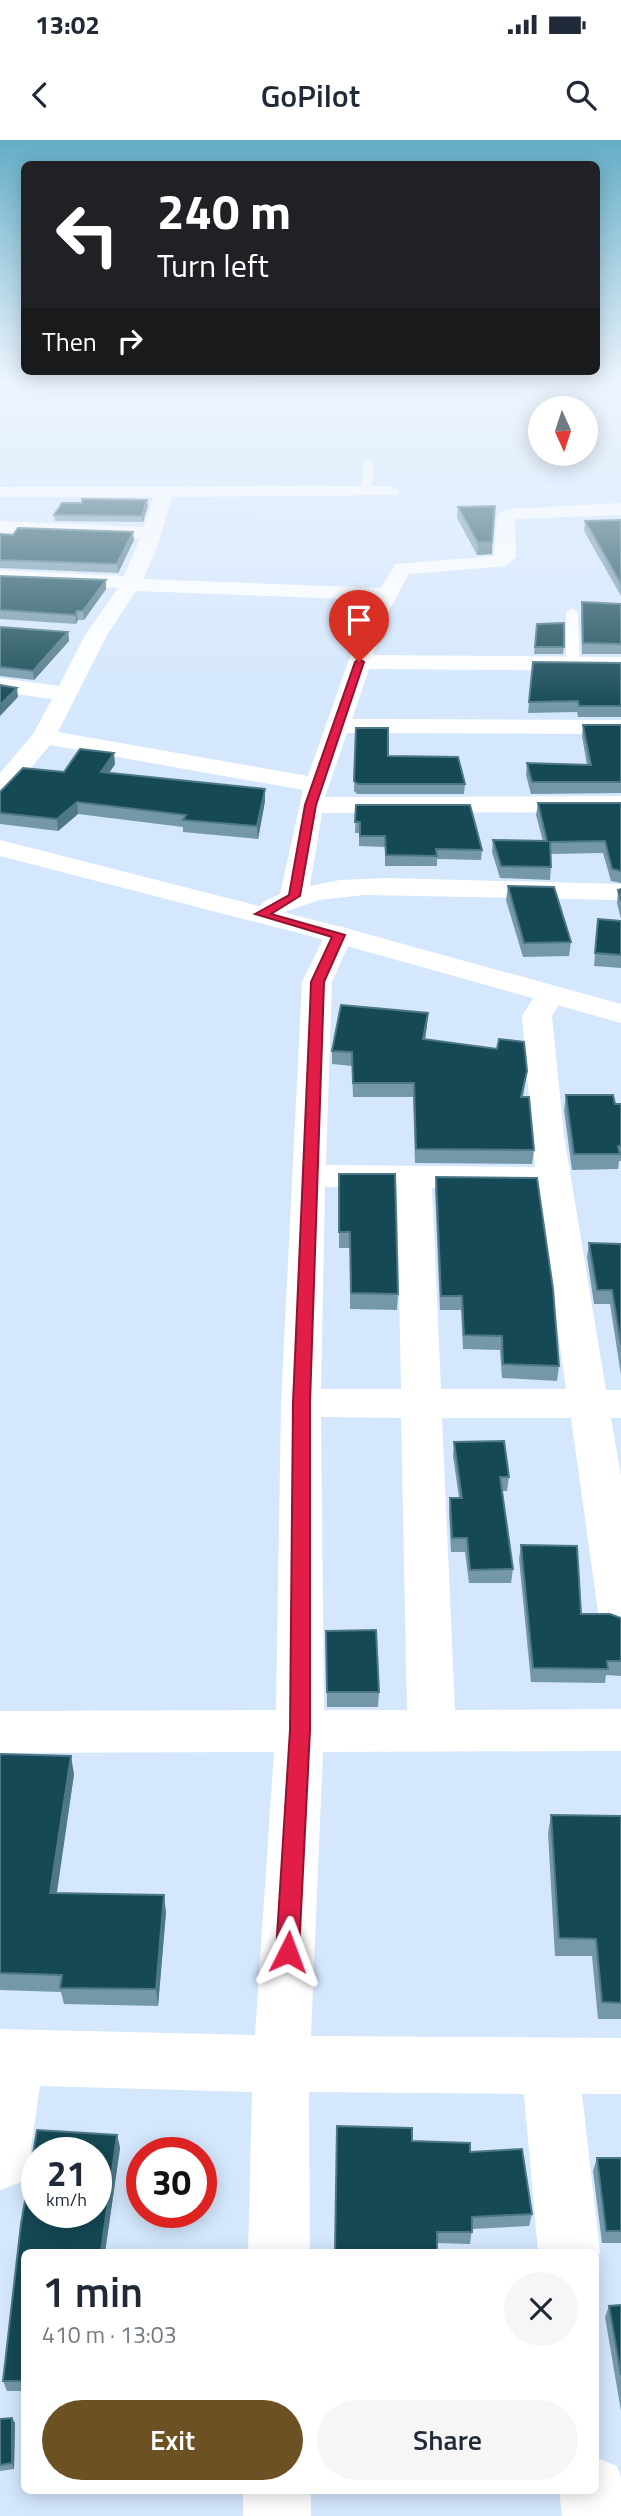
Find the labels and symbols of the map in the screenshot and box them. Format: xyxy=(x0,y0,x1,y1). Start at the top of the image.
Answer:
north arrow xyxy=(528,396,598,466)
pin xyxy=(329,590,389,662)
position arrow xyxy=(251,1915,325,1989)
speed limit sign: 30 xyxy=(126,2137,217,2228)

